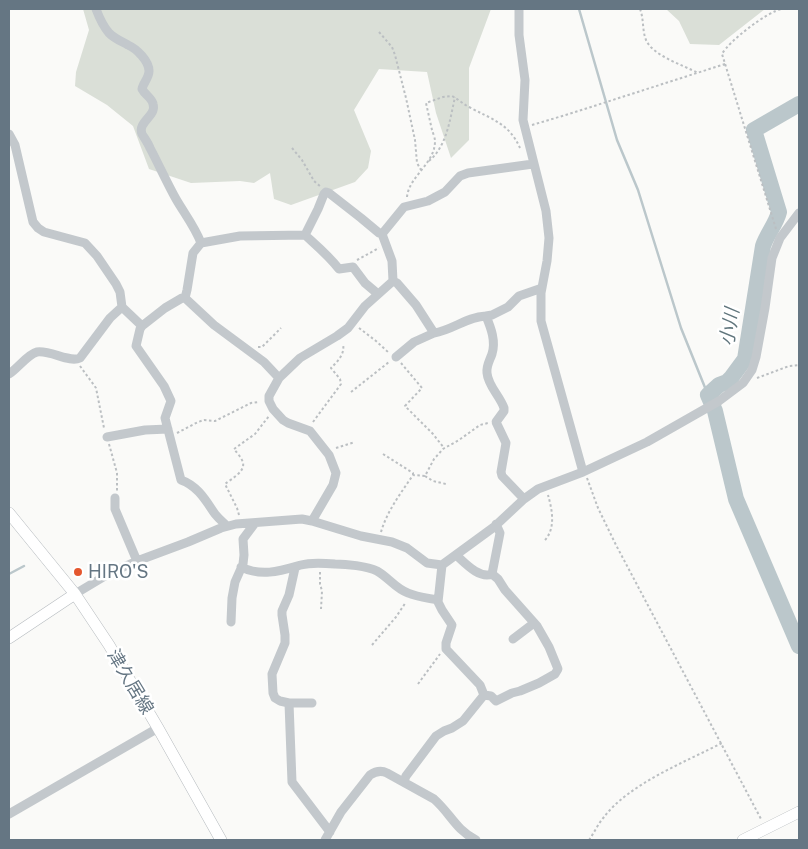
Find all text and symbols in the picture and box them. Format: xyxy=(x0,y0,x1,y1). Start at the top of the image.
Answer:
water label: 小川 xyxy=(716,306,744,348)
place label: HIRO'S xyxy=(88,561,149,583)
marker: HIRO'S xyxy=(72,566,84,578)
street label: 津久居線 xyxy=(102,646,158,718)

